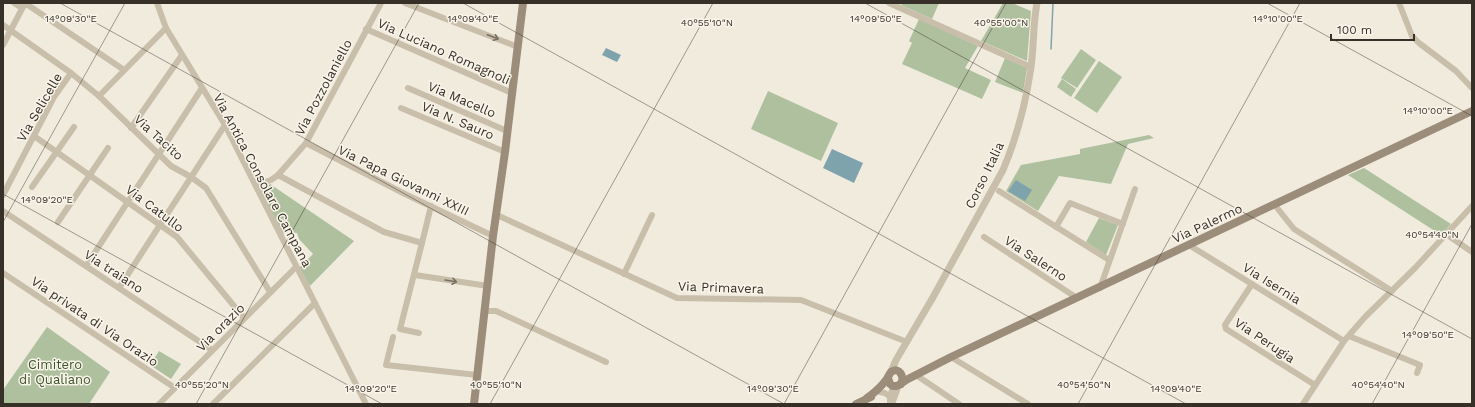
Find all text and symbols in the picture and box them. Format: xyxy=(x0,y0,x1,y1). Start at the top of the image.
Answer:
text: 14°09'30"E xyxy=(45,13,97,24)
text: 14°09'40"E xyxy=(447,13,499,24)
text: 14°09'50"E xyxy=(850,13,902,24)
text: 14°10'00"E xyxy=(1253,13,1303,24)
street label: Via Luciano Romagnoli xyxy=(375,15,512,88)
scale bar xyxy=(1331,16,1414,42)
text: 40°55'10"N xyxy=(681,17,733,28)
text: 40°55'00"N xyxy=(974,17,1028,28)
text: 100 m xyxy=(1337,23,1372,37)
one-way arrow xyxy=(487,34,499,42)
street label: Via Pozzolaniello xyxy=(292,36,355,138)
street label: Via Selicelle xyxy=(14,70,65,144)
street label: Via Macello xyxy=(426,78,498,121)
street label: Via Antica Consolare Campana xyxy=(210,91,315,270)
street label: Via N. Sauro xyxy=(419,98,496,143)
text: 14°10'00"E xyxy=(1403,105,1453,116)
street label: Via Tacito xyxy=(131,111,186,163)
street label: Corso Italia xyxy=(962,139,1007,211)
street label: Via Papa Giovanni XXIII xyxy=(336,142,472,219)
street label: Via Catullo xyxy=(123,182,187,235)
text: 14°09'20"E xyxy=(21,194,73,205)
street label: Via Palermo xyxy=(1170,201,1245,246)
text: 40°54'40"N xyxy=(1405,229,1459,240)
street label: Via Salerno xyxy=(1002,233,1070,284)
street label: Via traiano xyxy=(81,247,146,296)
street label: Via Isernia xyxy=(1240,260,1304,308)
street label: Via privata di Via Orazio xyxy=(28,273,161,370)
one-way arrow xyxy=(444,277,457,285)
street label: Via Primavera xyxy=(678,278,765,297)
street label: Via orazio xyxy=(193,300,248,355)
street label: Via Perugia xyxy=(1232,315,1298,366)
text: 14°09'50"E xyxy=(1402,329,1454,340)
park label: Cimitero di Qualiano xyxy=(19,357,91,387)
text: 40°55'20"N xyxy=(175,379,229,390)
text: 40°55'10"N xyxy=(470,379,522,390)
text: 40°54'50"N xyxy=(1057,379,1111,390)
text: 40°54'40"N xyxy=(1351,379,1405,390)
text: 14°09'20"E xyxy=(345,383,397,394)
text: 14°09'30"E xyxy=(747,383,799,394)
text: 14°09'40"E xyxy=(1150,383,1202,394)

